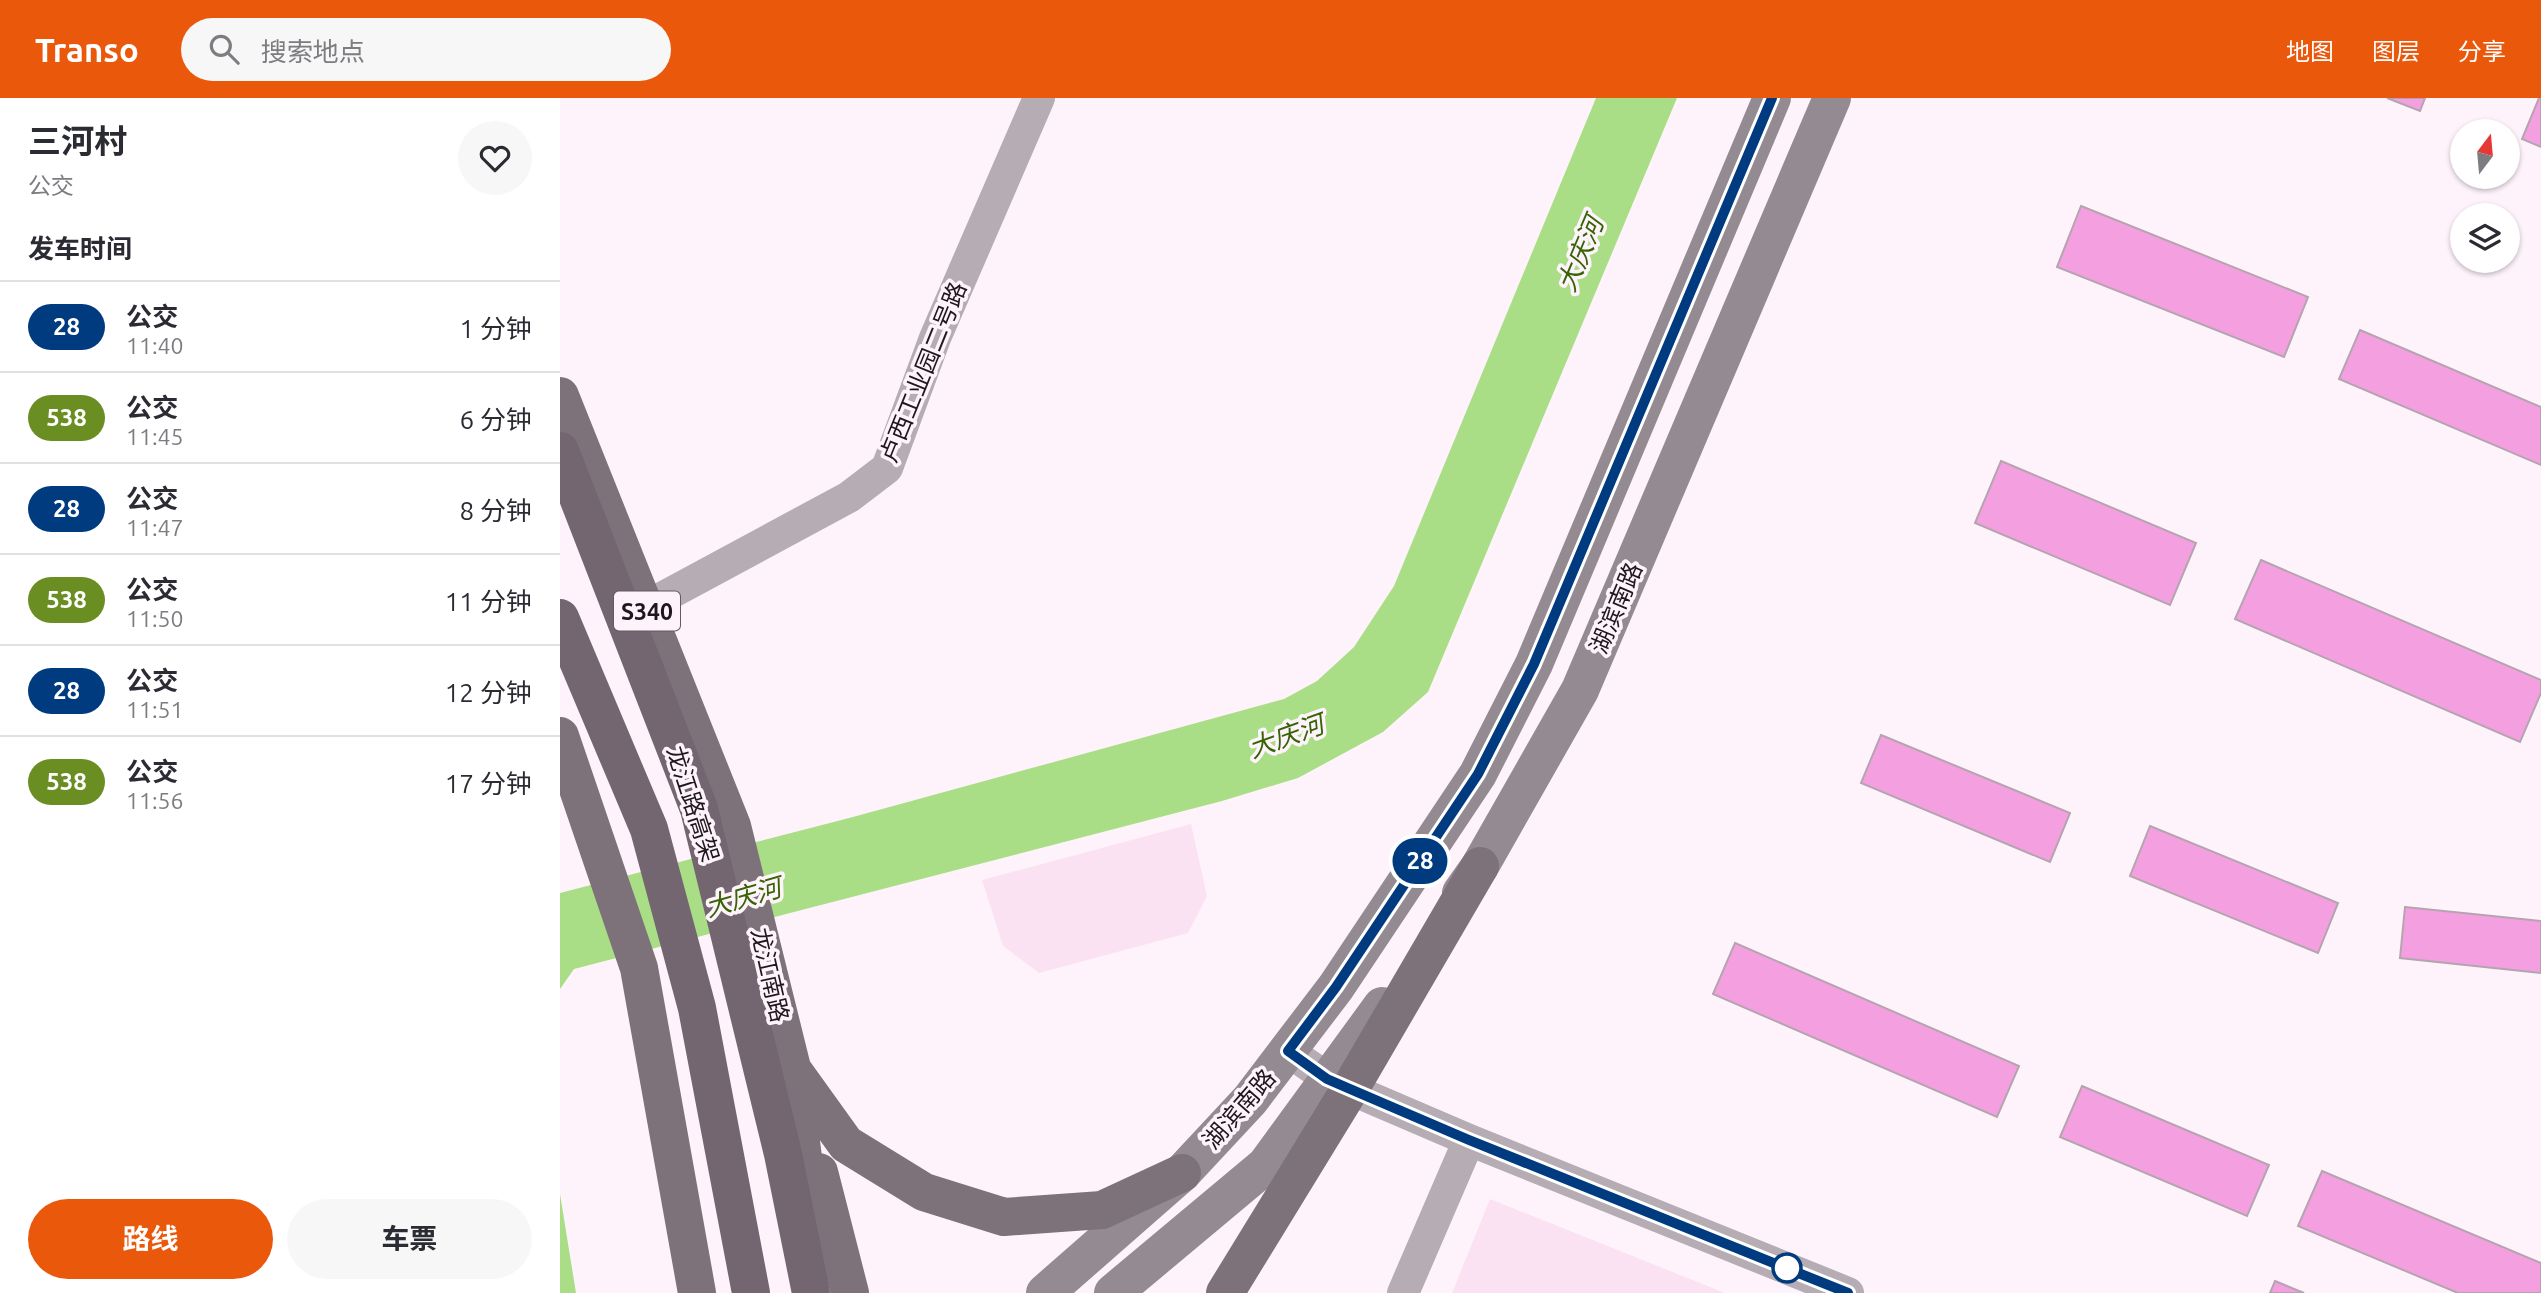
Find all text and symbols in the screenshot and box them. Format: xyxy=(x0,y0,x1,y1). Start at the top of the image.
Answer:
search box xyxy=(181,18,671,81)
icon: search xyxy=(205,30,243,68)
text: Transo xyxy=(35,31,139,68)
text: 搜索地点 xyxy=(261,37,365,66)
text: 地图 xyxy=(2286,38,2334,65)
text: 图层 xyxy=(2372,38,2420,65)
text: 分享 xyxy=(2458,38,2506,65)
north arrow xyxy=(2450,119,2520,189)
map controls xyxy=(2450,119,2520,273)
button: heart xyxy=(458,121,532,195)
text: 三河村 xyxy=(28,122,127,159)
text: 公交 xyxy=(28,173,74,198)
button: layers xyxy=(2450,203,2520,273)
water label: 大庆河 xyxy=(1551,208,1611,296)
text: 发车时间 xyxy=(28,234,132,263)
street label: 卢西工业园二号路 xyxy=(875,278,971,466)
text: 公交 xyxy=(126,302,178,331)
text: 28 xyxy=(53,313,80,340)
text: 1 分钟 xyxy=(459,314,532,343)
text: 11:40 xyxy=(126,333,184,358)
text: 公交 xyxy=(126,393,178,422)
text: 538 xyxy=(46,404,87,431)
text: 6 分钟 xyxy=(459,405,532,434)
text: 11:45 xyxy=(126,424,184,449)
text: 公交 xyxy=(126,484,178,513)
text: 28 xyxy=(53,495,80,522)
text: 8 分钟 xyxy=(459,496,532,525)
text: 11:47 xyxy=(126,515,184,540)
street label: 湖滨南路 xyxy=(1585,559,1647,657)
text: 公交 xyxy=(126,575,178,604)
text: 538 xyxy=(46,586,87,613)
text: 11 分钟 xyxy=(445,587,532,616)
road number: S340 xyxy=(614,592,680,631)
text: 11:50 xyxy=(126,606,184,631)
text: 公交 xyxy=(126,666,178,695)
text: 28 xyxy=(53,677,80,704)
text: 12 分钟 xyxy=(445,678,532,707)
text: 11:51 xyxy=(126,697,184,722)
water label: 大庆河 xyxy=(1244,707,1332,763)
street label: 龙江路高架 xyxy=(662,743,724,865)
text: 公交 xyxy=(126,757,178,786)
text: 538 xyxy=(46,768,87,795)
text: 17 分钟 xyxy=(445,769,532,798)
text: 11:56 xyxy=(126,788,184,813)
line badge: 28 xyxy=(1388,838,1452,884)
text: 28 xyxy=(1406,847,1434,874)
water label: 大庆河 xyxy=(702,871,789,922)
street label: 龙江南路 xyxy=(746,925,794,1025)
street label: 湖滨南路 xyxy=(1197,1064,1281,1154)
button: 路线 xyxy=(28,1199,273,1279)
button: 车票 xyxy=(287,1199,532,1279)
unlabelled marker xyxy=(1772,1253,1802,1283)

